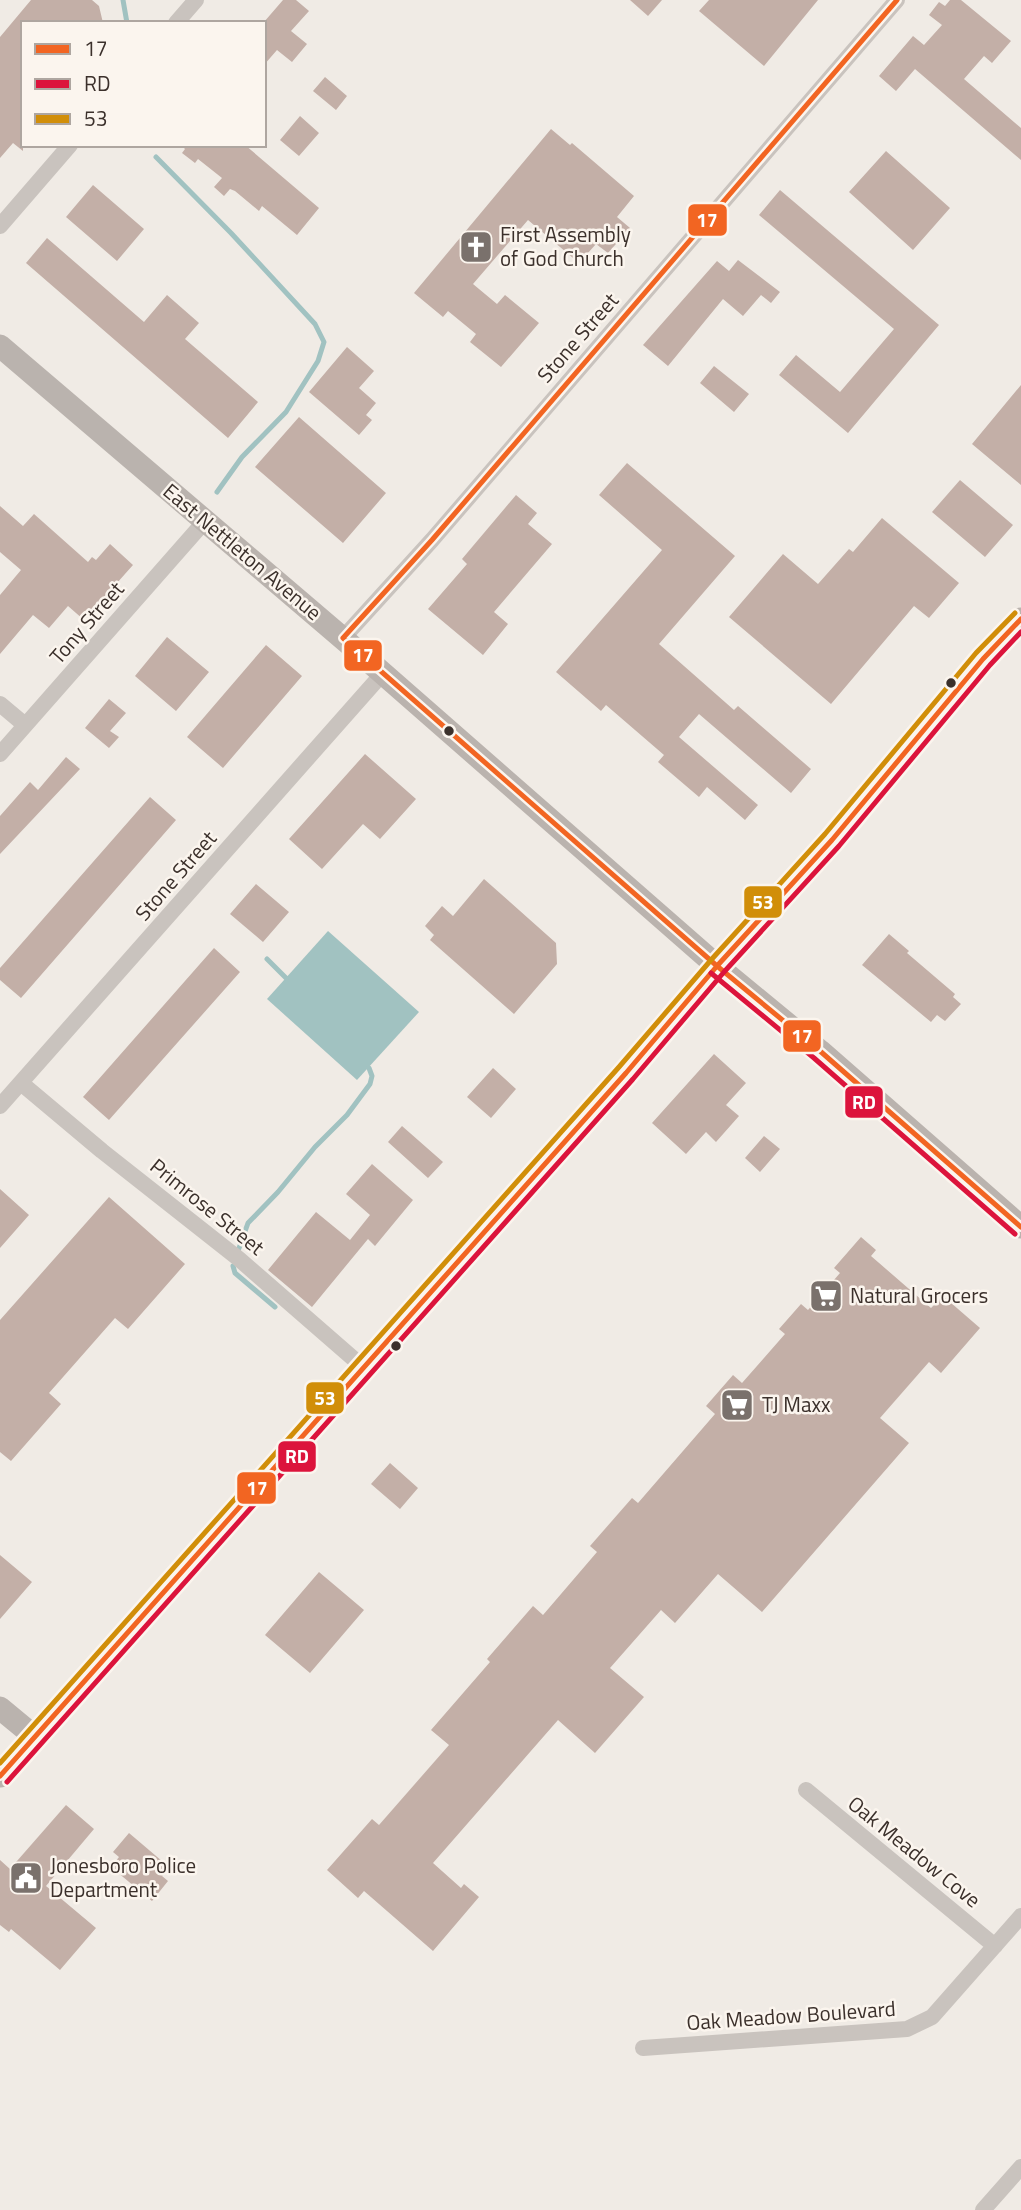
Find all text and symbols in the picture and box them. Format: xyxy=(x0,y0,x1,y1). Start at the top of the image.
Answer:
legend xyxy=(21,21,266,147)
text: 17 xyxy=(84,32,108,64)
text: RD xyxy=(84,67,110,99)
text: 53 xyxy=(84,102,108,134)
line badge: 17 xyxy=(687,203,728,237)
text: 17 xyxy=(696,205,718,234)
place label: First Assembly of God Church xyxy=(500,218,631,274)
church icon: First Assembly of God Church xyxy=(457,228,495,266)
street label: Stone Street xyxy=(529,285,626,389)
street label: East Nettleton Avenue xyxy=(156,475,329,627)
street label: Tony Street xyxy=(41,574,132,671)
line badge: 17 xyxy=(343,639,383,672)
text: 17 xyxy=(352,640,374,669)
unlabelled marker xyxy=(944,676,958,690)
unlabelled marker xyxy=(442,724,456,738)
street label: Stone Street xyxy=(127,823,224,927)
line badge: 53 xyxy=(743,885,783,919)
text: 53 xyxy=(752,887,774,916)
line badge: 17 xyxy=(782,1019,822,1053)
text: 17 xyxy=(791,1021,813,1050)
line badge: RD xyxy=(844,1085,884,1119)
text: RD xyxy=(852,1087,876,1116)
street label: Primrose Street xyxy=(143,1150,272,1263)
supermarket icon: Natural Grocers xyxy=(807,1277,845,1315)
place label: Natural Grocers xyxy=(850,1279,988,1311)
unlabelled marker xyxy=(389,1339,403,1353)
line badge: 53 xyxy=(305,1381,345,1415)
text: 53 xyxy=(314,1383,336,1412)
supermarket icon: TJ Maxx xyxy=(718,1386,756,1424)
place label: TJ Maxx xyxy=(762,1388,831,1420)
line badge: RD xyxy=(277,1440,317,1473)
text: RD xyxy=(285,1441,309,1470)
line badge: 17 xyxy=(236,1471,277,1505)
text: 17 xyxy=(246,1473,268,1502)
street label: Oak Meadow Cove xyxy=(841,1787,988,1915)
place label: Jonesboro Police Department xyxy=(50,1849,196,1905)
public building icon: Jonesboro Police Department xyxy=(7,1859,45,1897)
street label: Oak Meadow Boulevard xyxy=(685,1992,897,2038)

